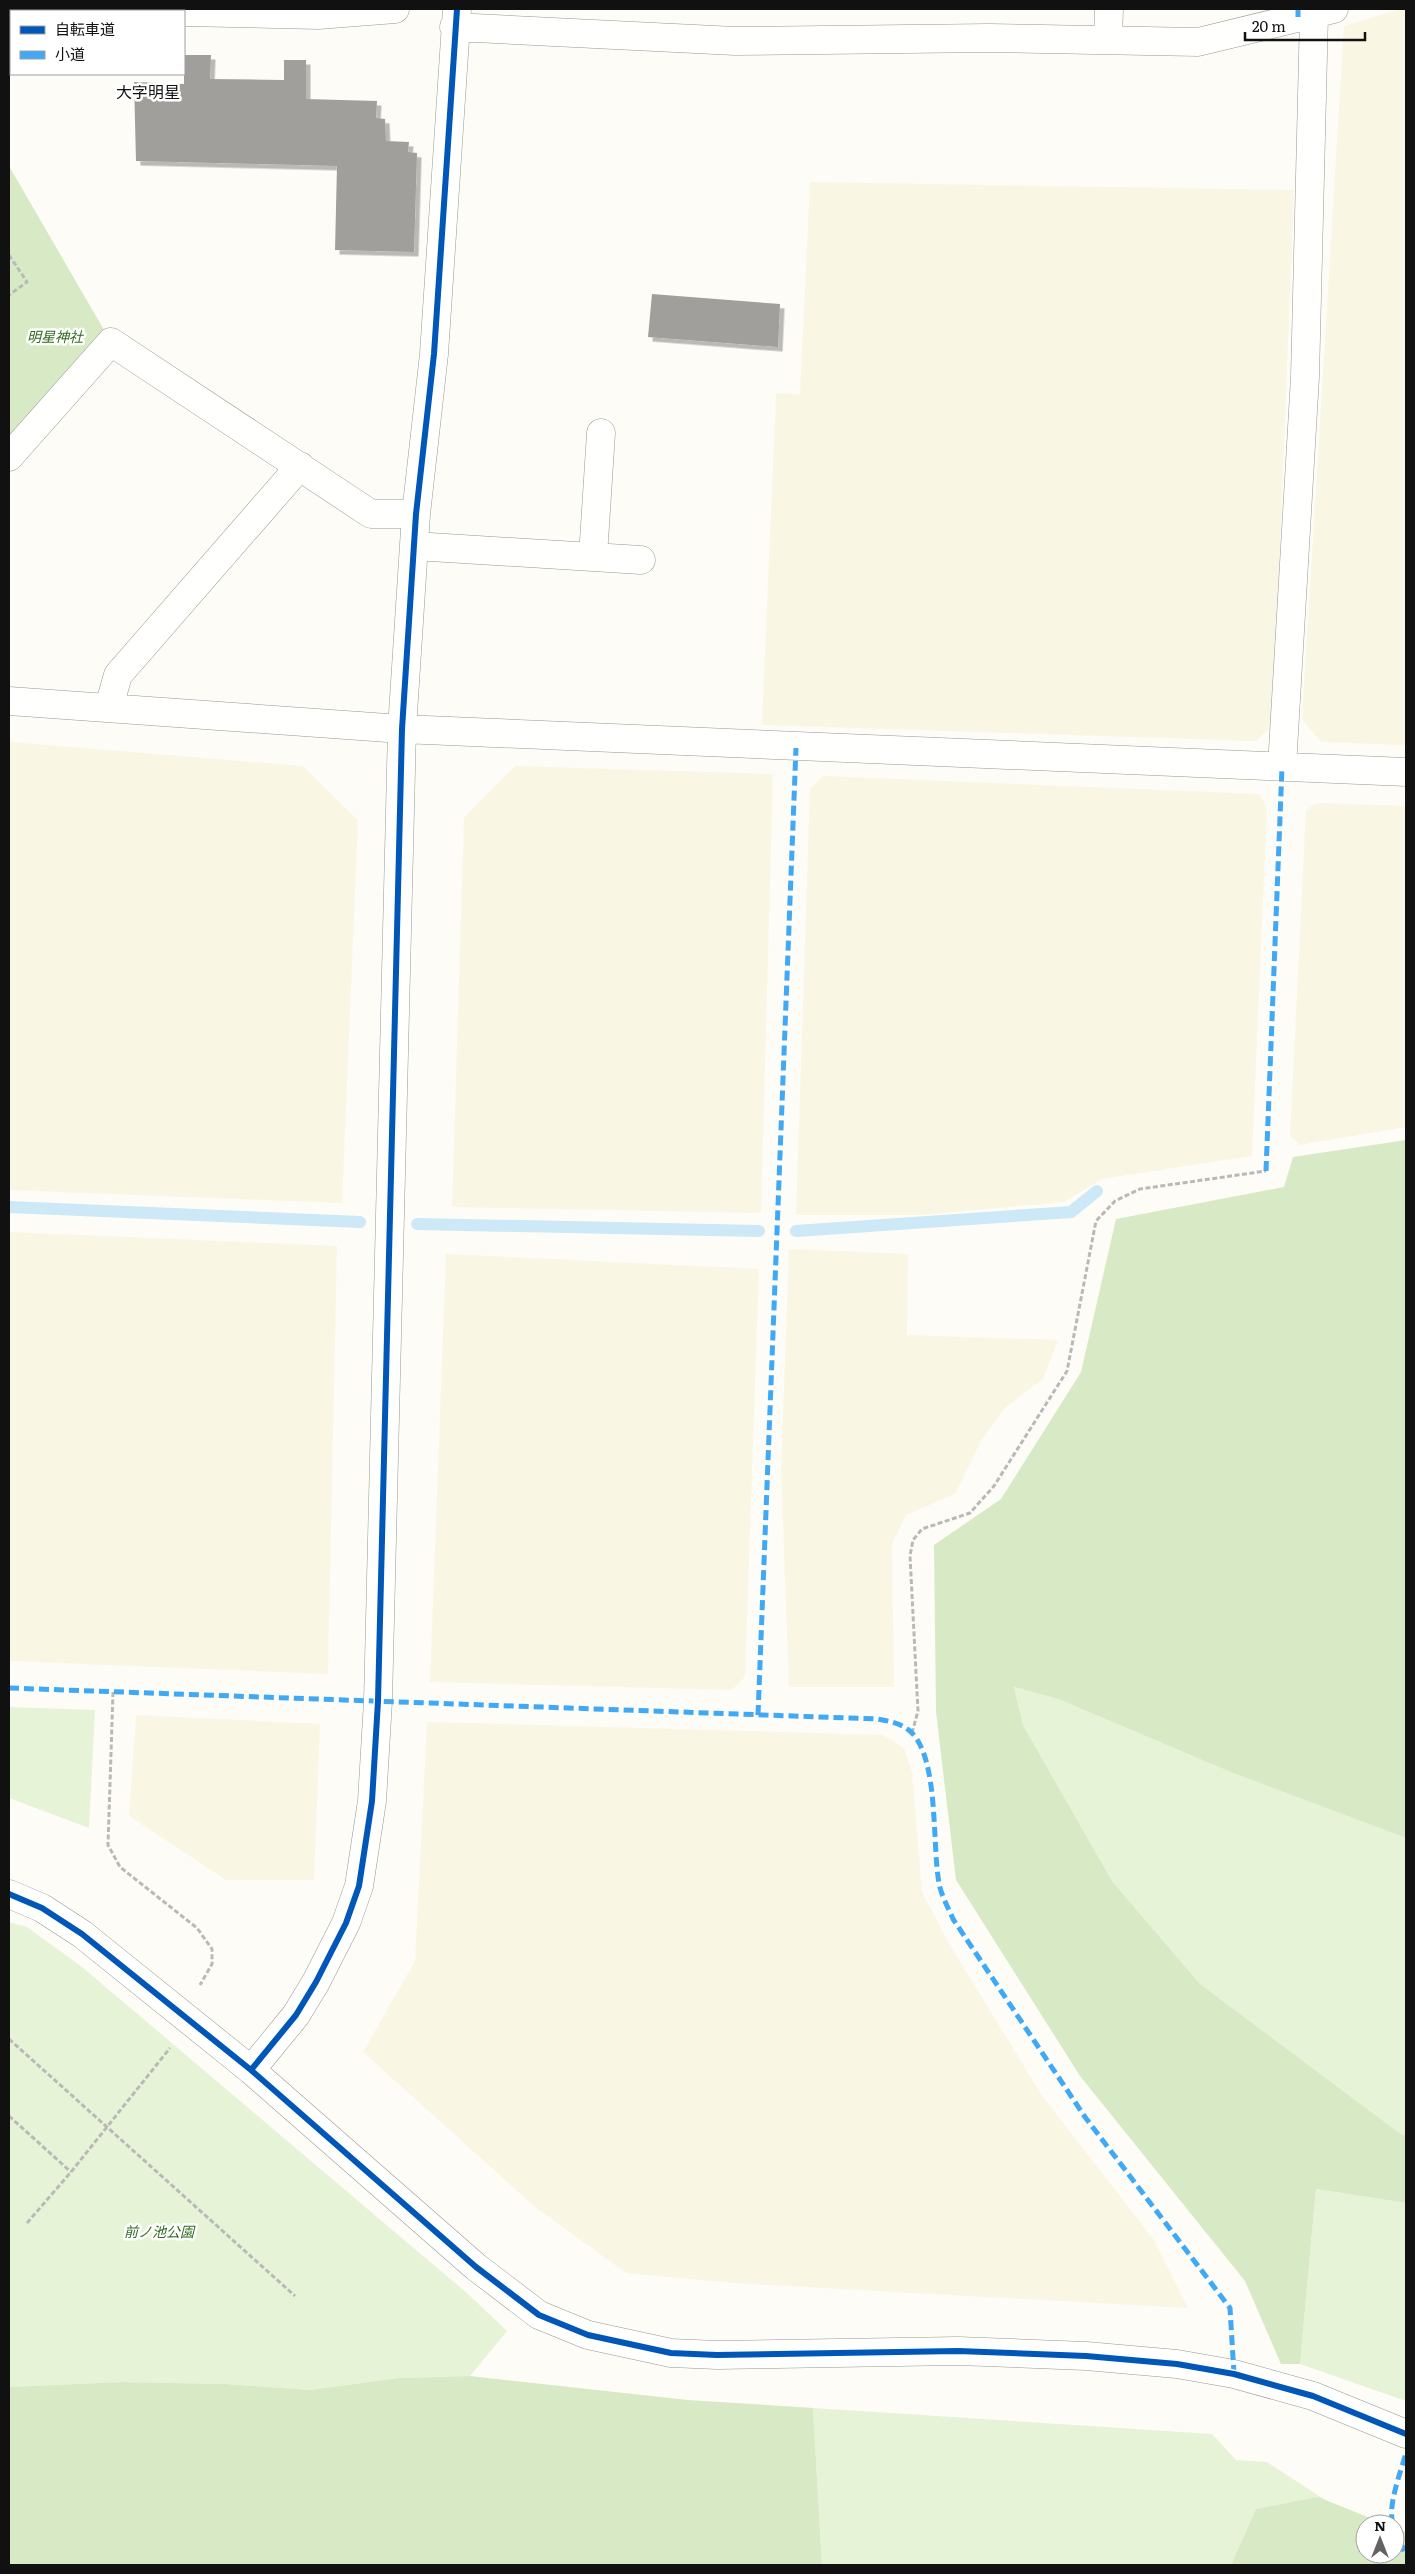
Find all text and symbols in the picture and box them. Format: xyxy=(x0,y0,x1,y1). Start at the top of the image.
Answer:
legend xyxy=(10,10,185,75)
scale bar xyxy=(1245,10,1365,42)
text: 20 m xyxy=(1252,14,1286,37)
text: 自転車道 xyxy=(55,17,115,40)
text: 小道 xyxy=(55,42,85,65)
district label: 大字明星 xyxy=(116,79,180,103)
park label: 明星神社 xyxy=(27,326,85,346)
park label: 前ノ池公園 xyxy=(124,2221,196,2241)
north arrow xyxy=(1355,2514,1405,2564)
text: N xyxy=(1374,2515,1386,2535)

